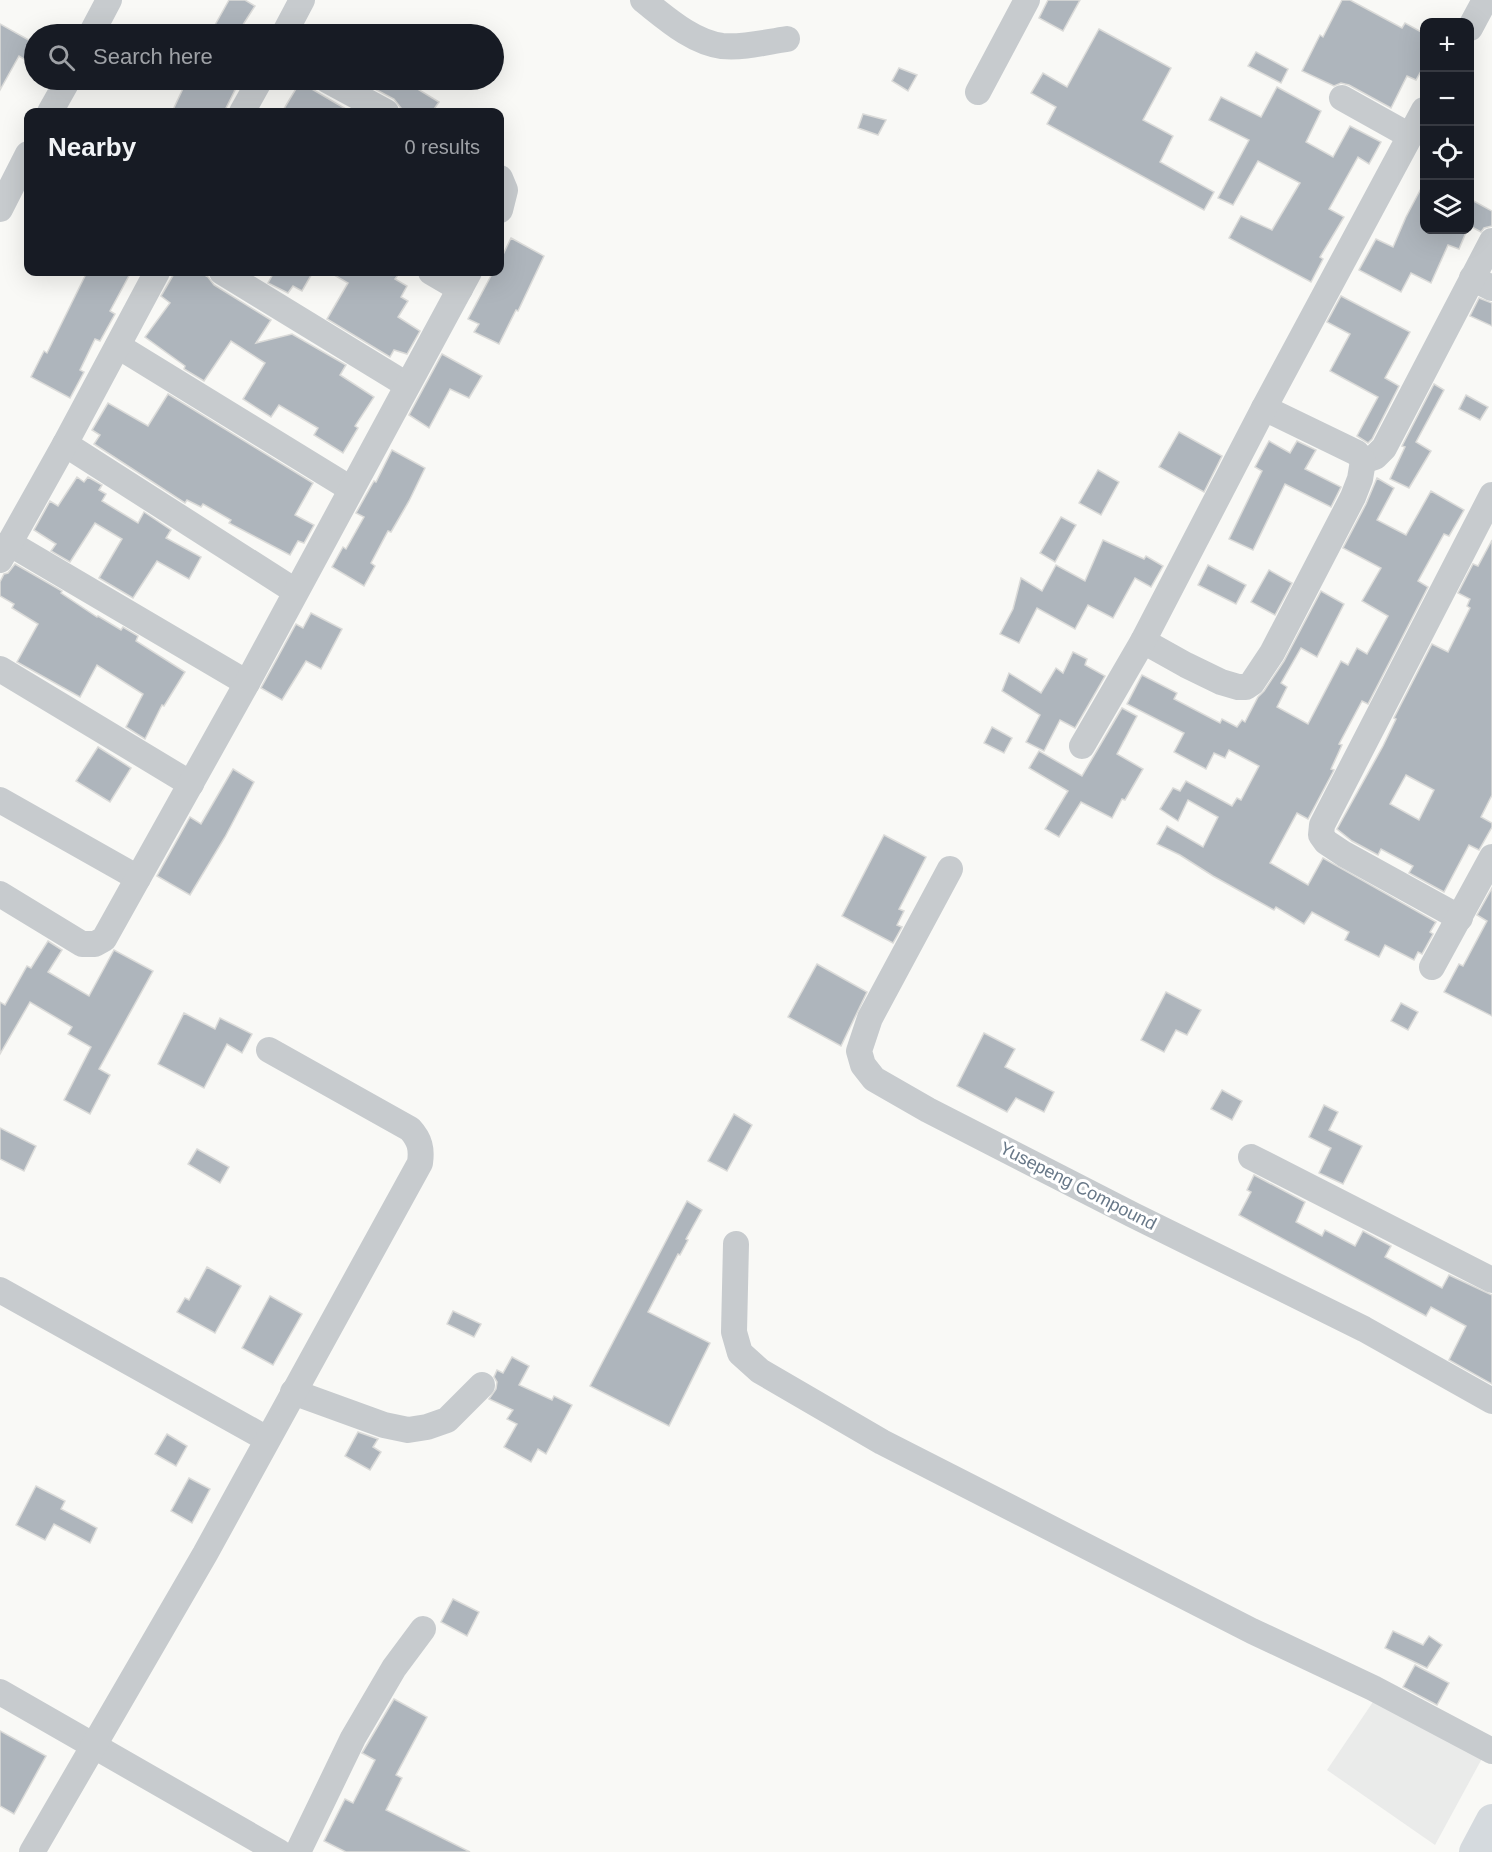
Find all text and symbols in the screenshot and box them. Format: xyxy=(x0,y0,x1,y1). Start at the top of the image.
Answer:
map controls xyxy=(1420,18,1474,234)
button: + xyxy=(1420,18,1474,72)
search box xyxy=(24,24,504,90)
icon: search xyxy=(45,41,78,74)
text: Search here xyxy=(93,44,213,69)
button: − xyxy=(1420,72,1474,126)
button: locate xyxy=(1420,126,1474,180)
text: Nearby xyxy=(48,132,136,162)
text: 0 results xyxy=(404,136,480,158)
button: layers xyxy=(1420,180,1474,234)
street label: Yusepeng Compound xyxy=(996,1138,1160,1234)

